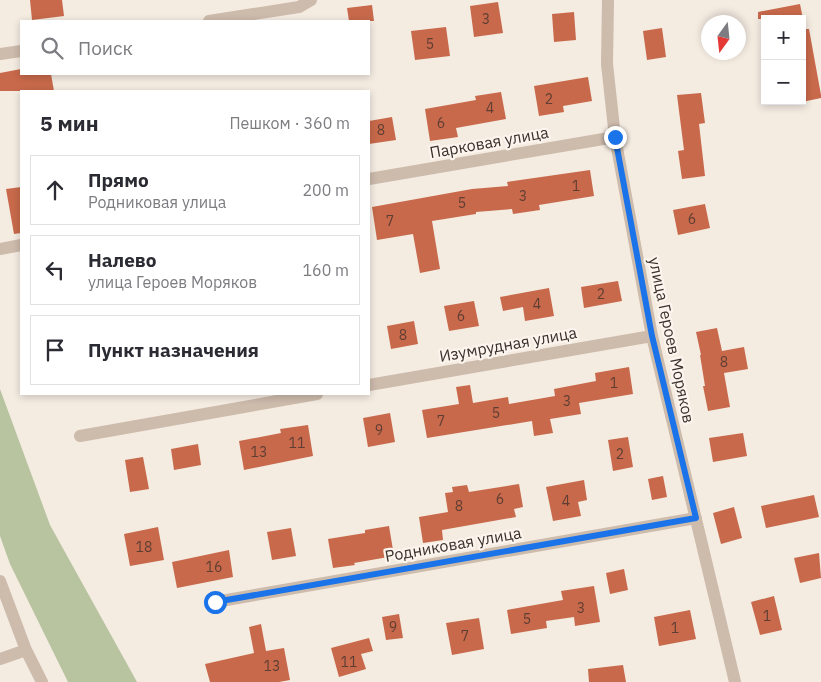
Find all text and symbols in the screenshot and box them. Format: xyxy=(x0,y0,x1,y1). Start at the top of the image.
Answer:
house number: 3 xyxy=(482,10,490,28)
north arrow xyxy=(701,15,746,60)
map controls xyxy=(761,15,806,105)
button: + xyxy=(761,15,806,60)
search box xyxy=(20,20,370,75)
icon: search xyxy=(38,34,66,62)
house number: 5 xyxy=(426,35,434,53)
text: Поиск xyxy=(78,36,133,60)
button: − xyxy=(761,60,806,105)
house number: 2 xyxy=(545,90,553,108)
house number: 4 xyxy=(486,99,494,117)
text: 5 мин xyxy=(40,109,99,137)
text: Пешком · 360 m xyxy=(229,113,350,133)
house number: 6 xyxy=(437,114,445,132)
house number: 8 xyxy=(377,121,385,139)
street label: Парковая улица xyxy=(428,122,551,162)
route end xyxy=(604,126,627,149)
text: Прямо xyxy=(88,168,149,192)
icon: ahead xyxy=(41,176,69,204)
house number: 1 xyxy=(572,177,580,195)
text: 200 m xyxy=(302,180,349,200)
house number: 3 xyxy=(519,187,527,205)
text: Родниковая улица xyxy=(88,192,226,212)
house number: 5 xyxy=(458,194,466,212)
house number: 6 xyxy=(688,210,696,228)
house number: 7 xyxy=(386,212,394,230)
text: Налево xyxy=(88,248,157,272)
street label: улица Героев Моряков xyxy=(645,255,699,425)
icon: left xyxy=(41,256,69,284)
text: 160 m xyxy=(302,260,349,280)
text: улица Героев Моряков xyxy=(88,272,257,292)
house number: 2 xyxy=(597,285,605,303)
house number: 4 xyxy=(533,295,541,313)
house number: 6 xyxy=(457,307,465,325)
street label: Изумрудная улица xyxy=(438,322,579,366)
house number: 8 xyxy=(399,326,407,344)
icon: arrive xyxy=(41,336,69,364)
text: Пункт назначения xyxy=(88,338,259,362)
house number: 8 xyxy=(720,353,728,371)
house number: 1 xyxy=(610,374,618,392)
house number: 3 xyxy=(563,392,571,410)
house number: 5 xyxy=(492,404,500,422)
house number: 7 xyxy=(437,412,445,430)
house number: 9 xyxy=(375,421,383,439)
house number: 11 xyxy=(289,434,305,452)
house number: 13 xyxy=(251,443,267,461)
house number: 2 xyxy=(616,445,624,463)
house number: 6 xyxy=(496,490,504,508)
house number: 4 xyxy=(562,492,570,510)
house number: 8 xyxy=(455,497,463,515)
street label: Родниковая улица xyxy=(383,522,523,566)
house number: 18 xyxy=(136,538,152,556)
house number: 16 xyxy=(206,558,222,576)
route start xyxy=(204,591,227,614)
house number: 3 xyxy=(577,599,585,617)
house number: 1 xyxy=(763,607,771,625)
house number: 5 xyxy=(523,610,531,628)
house number: 9 xyxy=(389,618,397,636)
house number: 1 xyxy=(671,619,679,637)
house number: 7 xyxy=(461,627,469,645)
house number: 11 xyxy=(341,653,357,671)
house number: 13 xyxy=(264,657,280,675)

